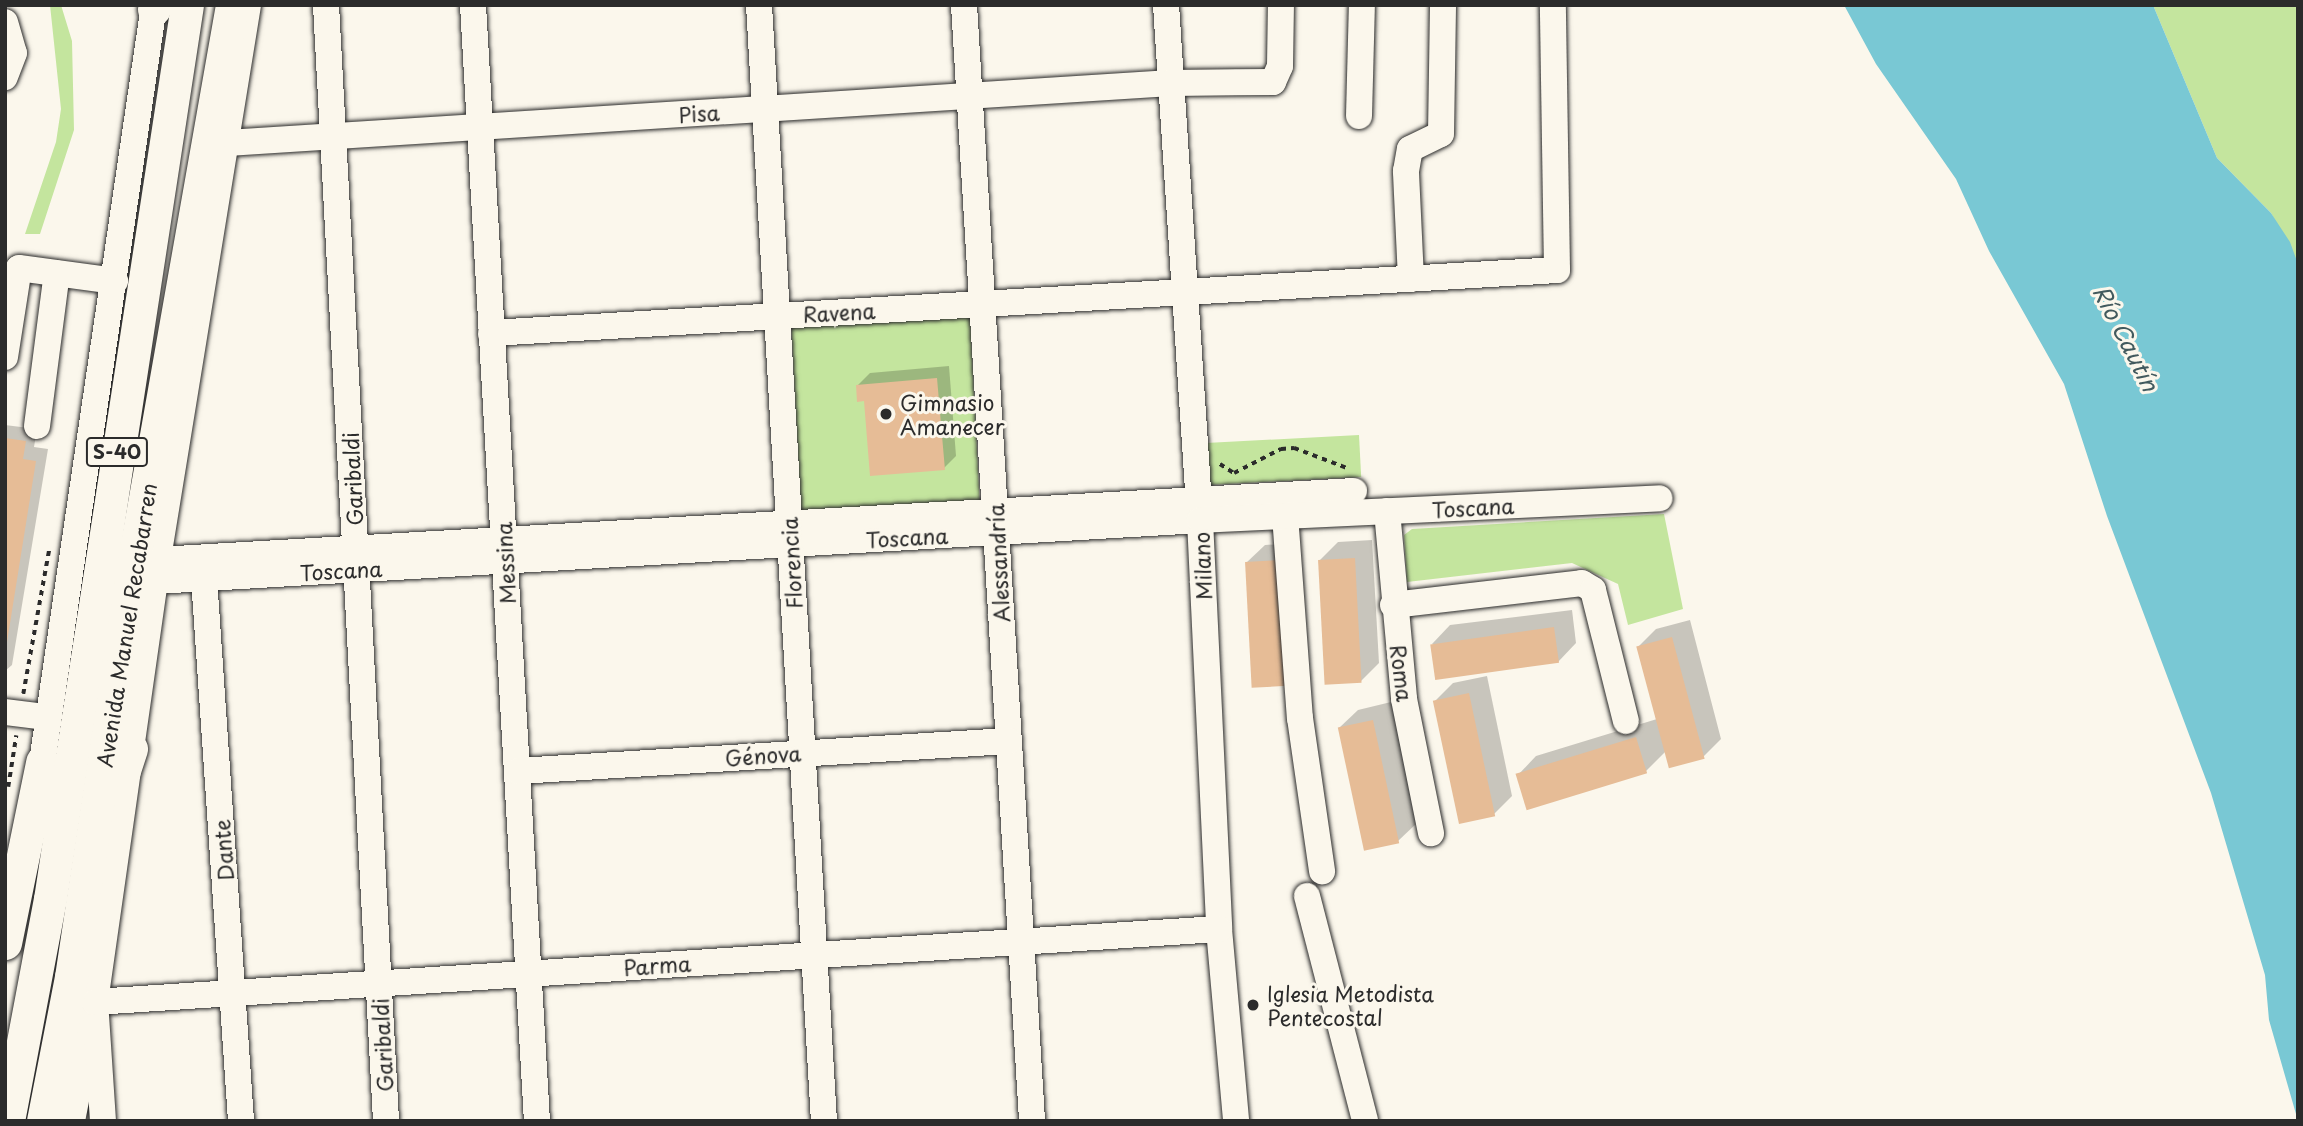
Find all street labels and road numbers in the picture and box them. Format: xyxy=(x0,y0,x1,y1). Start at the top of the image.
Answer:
street label: Pisa xyxy=(678,99,720,127)
street label: Ravena xyxy=(802,298,876,326)
street label: Garibaldi xyxy=(337,432,367,526)
road number: S-40 xyxy=(86,436,148,467)
street label: Avenida Manuel Recabarren xyxy=(91,482,161,768)
street label: Toscana xyxy=(1431,492,1515,522)
street label: Alessandría xyxy=(982,503,1014,623)
street label: Florencia xyxy=(776,516,806,610)
street label: Messina xyxy=(490,521,520,605)
street label: Toscana xyxy=(865,522,949,552)
street label: Milano xyxy=(1188,532,1216,600)
street label: Toscana xyxy=(299,555,383,585)
street label: Roma xyxy=(1386,643,1418,703)
street label: Génova xyxy=(724,740,802,770)
street label: Dante xyxy=(208,818,238,882)
street label: Parma xyxy=(622,950,692,980)
street label: Garibaldi xyxy=(367,998,397,1092)

